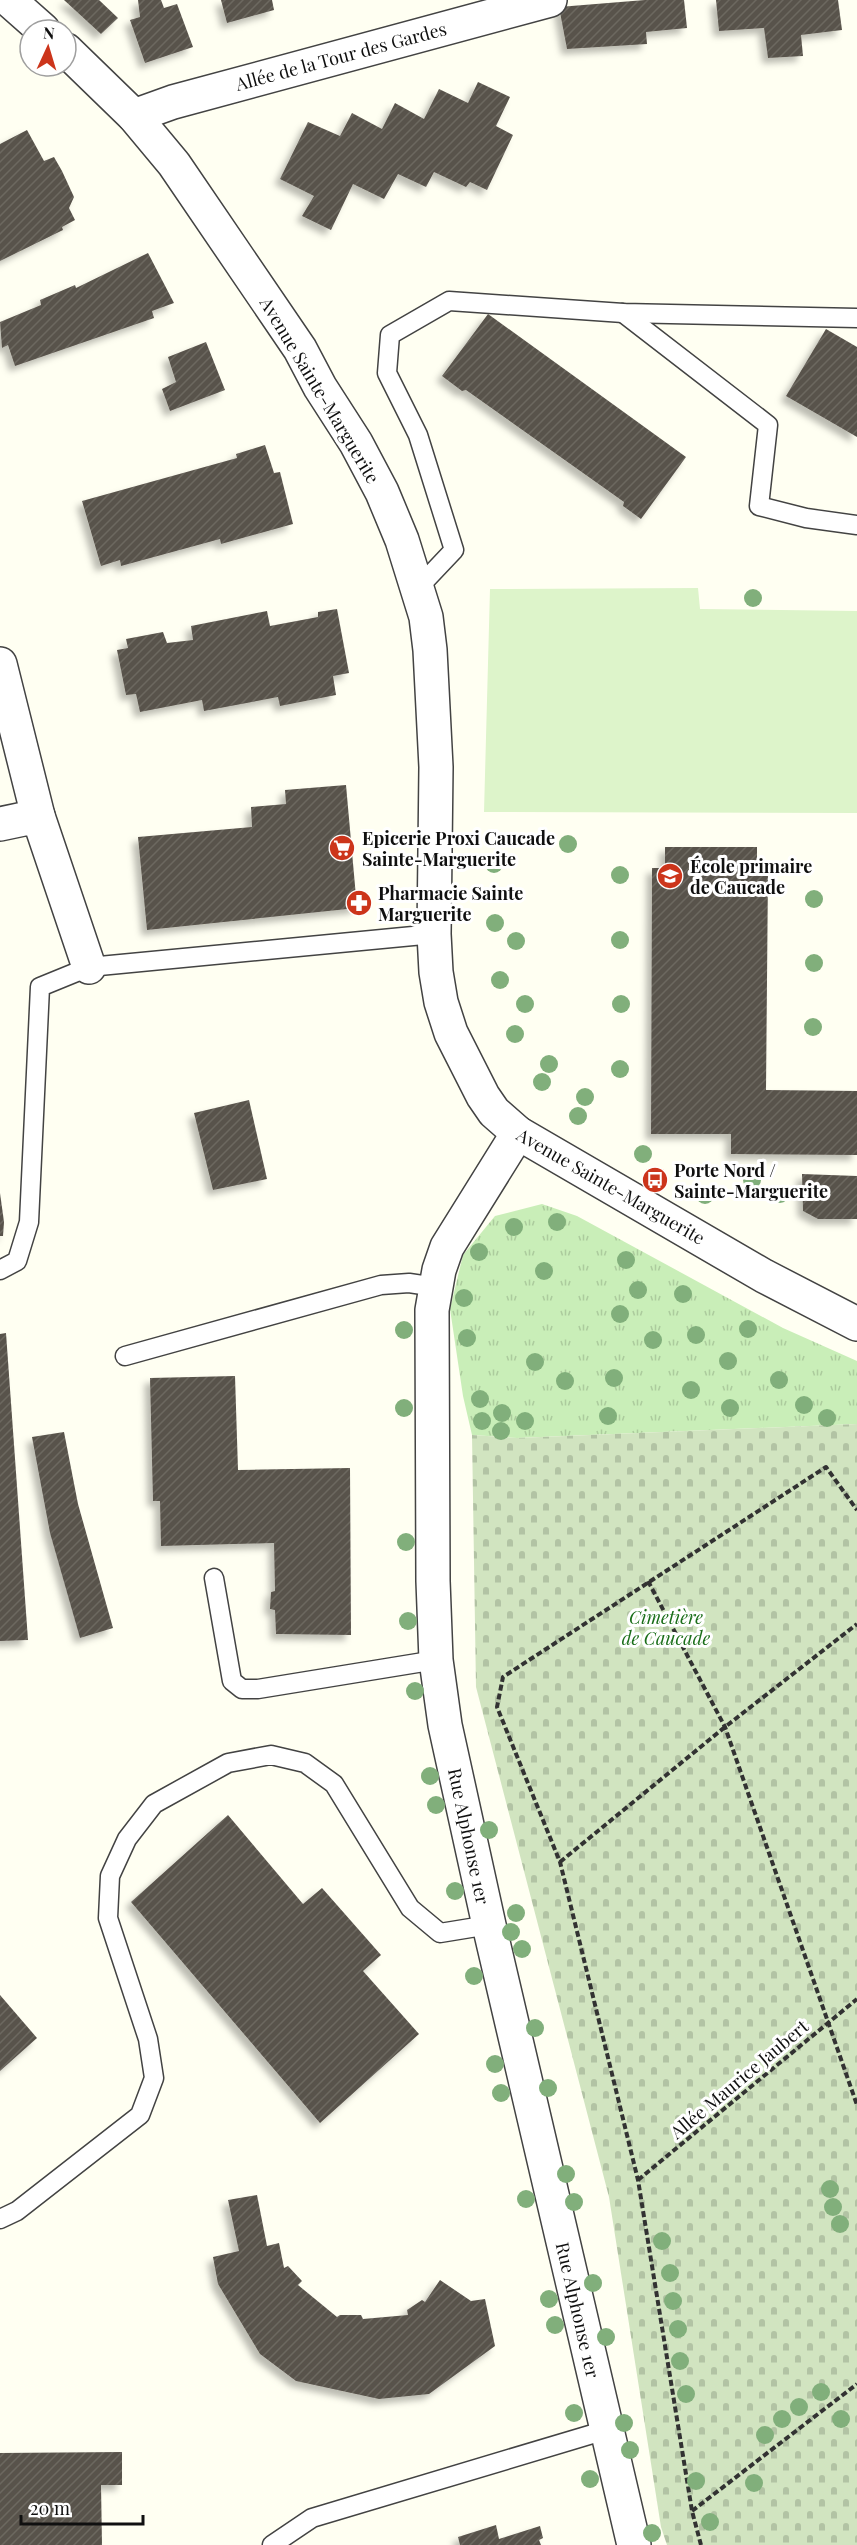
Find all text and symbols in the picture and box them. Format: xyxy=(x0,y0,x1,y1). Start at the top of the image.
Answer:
street label: Allée de la Tour des Gardes xyxy=(232,16,449,96)
north arrow xyxy=(18,18,78,78)
text: N xyxy=(43,22,56,43)
street label: Avenue Sainte-Marguerite xyxy=(254,291,385,488)
place label: Epicerie Proxi Caucade Sainte-Marguerite xyxy=(362,826,555,871)
supermarket icon: Epicerie Proxi Caucade Sainte-Marguerite xyxy=(327,833,357,863)
place label: École primaire de Caucade xyxy=(690,854,812,899)
school or university icon: École primaire de Caucade xyxy=(655,861,685,891)
place label: Pharmacie Sainte Marguerite xyxy=(378,881,523,926)
pharmacy icon: Pharmacie Sainte Marguerite xyxy=(344,888,374,918)
street label: Avenue Sainte-Marguerite xyxy=(512,1122,709,1250)
place label: Porte Nord / Sainte-Marguerite xyxy=(674,1158,828,1203)
bus stop icon: Porte Nord / Sainte-Marguerite xyxy=(640,1165,670,1195)
park label: Cimetière de Caucade xyxy=(622,1605,710,1650)
street label: Rue Alphonse 1er xyxy=(443,1766,495,1906)
street label: Allée Maurice Jaubert xyxy=(664,2014,814,2145)
street label: Rue Alphonse 1er xyxy=(551,2240,605,2380)
scale bar xyxy=(21,2488,142,2526)
text: 20 m xyxy=(30,2496,70,2520)

